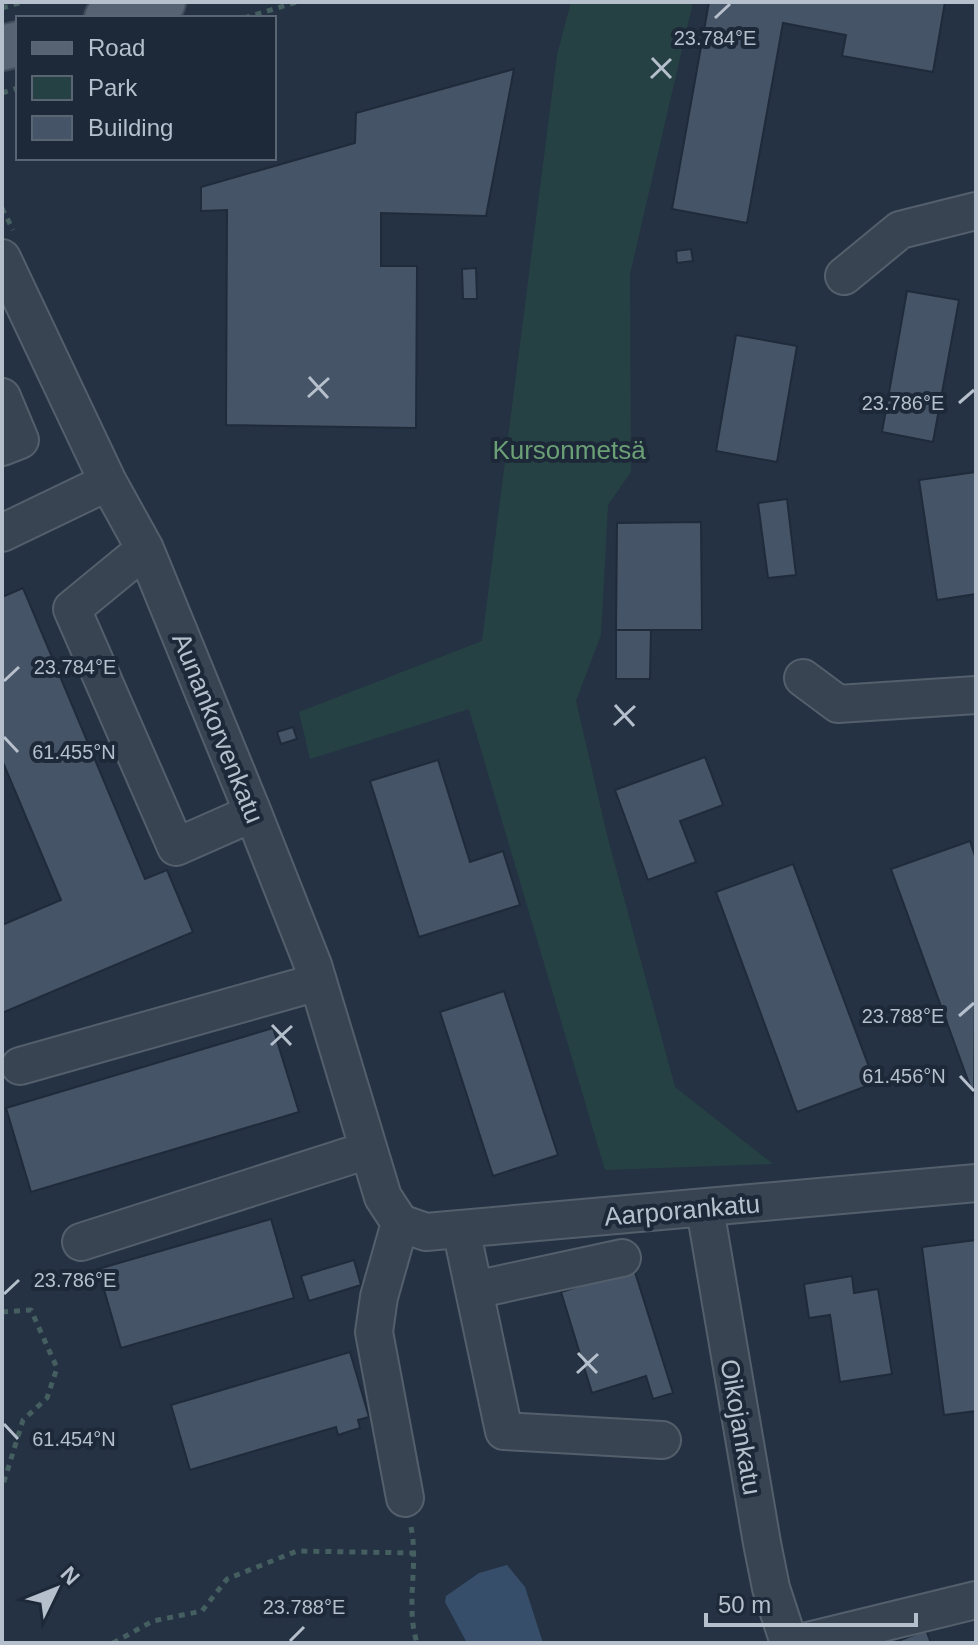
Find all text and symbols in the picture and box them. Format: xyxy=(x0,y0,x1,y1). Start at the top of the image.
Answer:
legend xyxy=(16,16,276,160)
text: 23.784°E xyxy=(674,27,756,49)
text: Road xyxy=(88,34,145,61)
text: Park xyxy=(88,74,138,101)
text: Building xyxy=(88,114,173,141)
text: 23.786°E xyxy=(862,392,944,414)
park label: Kursonmetsä xyxy=(492,435,646,465)
street label: Aunankorvenkatu xyxy=(166,629,270,827)
text: 23.784°E xyxy=(34,656,116,678)
text: 61.455°N xyxy=(32,741,116,763)
text: 23.788°E xyxy=(862,1005,944,1027)
text: 61.456°N xyxy=(862,1065,946,1087)
street label: Aarporankatu xyxy=(603,1188,761,1232)
text: 23.786°E xyxy=(34,1269,116,1291)
street label: Oikojankatu xyxy=(714,1357,768,1497)
text: 61.454°N xyxy=(32,1428,116,1450)
north arrow xyxy=(16,1549,96,1629)
text: N xyxy=(56,1561,85,1590)
scale bar xyxy=(706,1577,916,1627)
text: 50 m xyxy=(718,1591,771,1618)
text: 23.788°E xyxy=(263,1596,345,1618)

